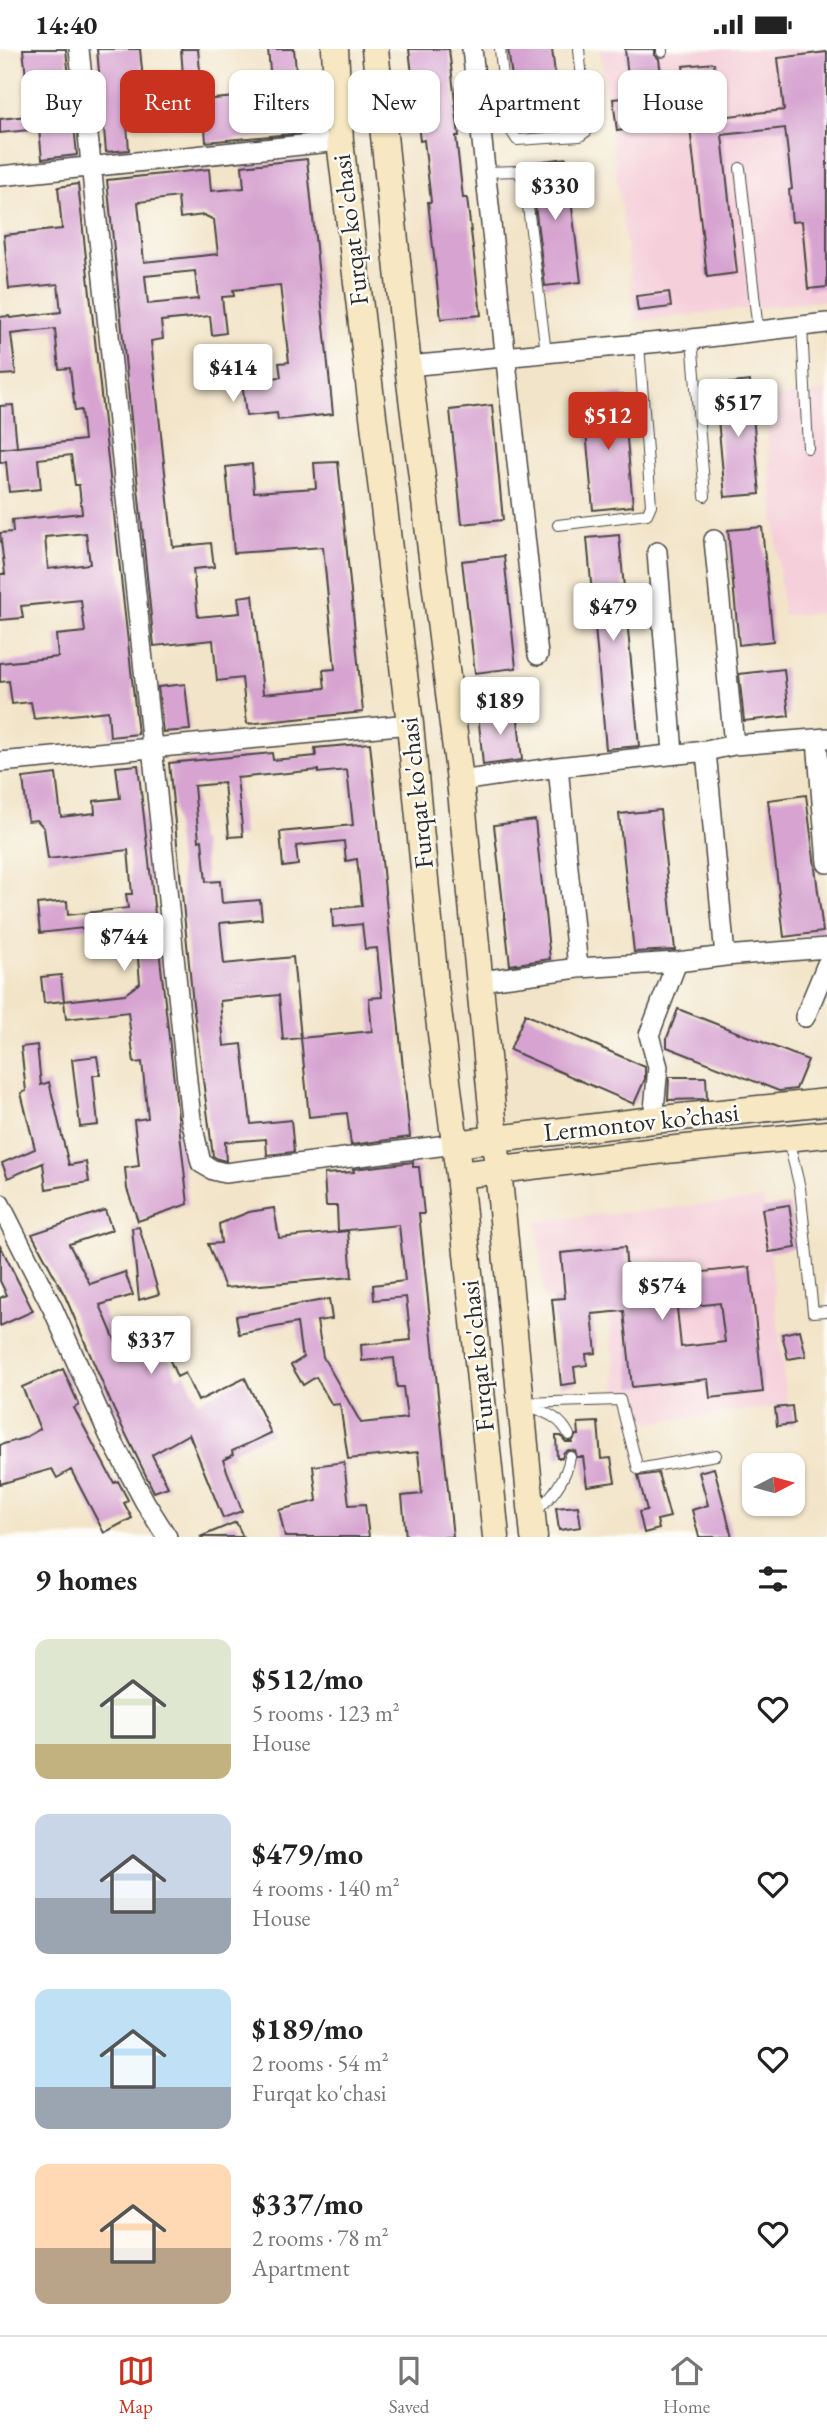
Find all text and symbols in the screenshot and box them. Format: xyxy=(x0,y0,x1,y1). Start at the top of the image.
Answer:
text: 14:40 xyxy=(35,8,97,42)
chip: Buy xyxy=(21,70,106,133)
chip: Rent xyxy=(120,70,215,133)
chip: Filters xyxy=(229,70,334,133)
chip: New xyxy=(348,70,440,133)
chip: Apartment xyxy=(454,70,604,133)
chip: House xyxy=(618,70,727,133)
street label: Furqat ko'chasi xyxy=(324,152,376,308)
pin: $330 xyxy=(514,163,596,222)
text: $330 xyxy=(531,170,579,200)
pin: $414 xyxy=(192,345,274,404)
text: $414 xyxy=(209,352,257,382)
pin: $517 xyxy=(697,379,779,439)
text: $517 xyxy=(714,387,762,417)
pin: $512 xyxy=(567,393,649,452)
text: $512 xyxy=(584,400,632,430)
pin: $479 xyxy=(572,583,654,643)
text: $479 xyxy=(589,591,637,621)
pin: $189 xyxy=(459,677,541,737)
text: $189 xyxy=(476,685,524,715)
street label: Furqat ko'chasi xyxy=(391,716,441,870)
pin: $744 xyxy=(83,913,165,973)
text: $744 xyxy=(100,921,148,951)
street label: Lermontov ko’chasi xyxy=(542,1095,740,1149)
pin: $574 xyxy=(621,1263,703,1322)
text: $574 xyxy=(638,1270,686,1300)
street label: Furqat ko'chasi xyxy=(452,1279,502,1433)
pin: $337 xyxy=(110,1317,192,1376)
text: $337 xyxy=(127,1324,175,1354)
north arrow xyxy=(742,1453,805,1515)
map controls xyxy=(742,1453,805,1516)
text: 9 homes xyxy=(35,1560,137,1599)
icon: filters xyxy=(754,1560,792,1598)
text: $512/mo xyxy=(252,1659,363,1698)
icon: home xyxy=(91,1667,175,1751)
icon: heart xyxy=(754,1690,792,1728)
text: 5 rooms · 123 m² xyxy=(252,1698,400,1728)
text: House xyxy=(252,1728,311,1758)
text: $479/mo xyxy=(252,1834,363,1873)
icon: home xyxy=(91,1842,175,1926)
icon: heart xyxy=(754,1865,792,1903)
text: 4 rooms · 140 m² xyxy=(252,1873,400,1903)
text: House xyxy=(252,1903,311,1933)
text: $189/mo xyxy=(252,2009,363,2048)
icon: home xyxy=(91,2017,175,2101)
icon: heart xyxy=(754,2040,792,2078)
text: 2 rooms · 54 m² xyxy=(252,2048,389,2078)
text: Furqat ko'chasi xyxy=(252,2078,386,2108)
text: $337/mo xyxy=(252,2184,363,2223)
icon: home xyxy=(91,2192,175,2276)
icon: heart xyxy=(754,2215,792,2253)
text: 2 rooms · 78 m² xyxy=(252,2223,389,2253)
text: Apartment xyxy=(252,2253,350,2283)
tab: Map xyxy=(117,2352,155,2419)
tab: Saved xyxy=(389,2352,429,2419)
tab: Home xyxy=(663,2352,710,2419)

